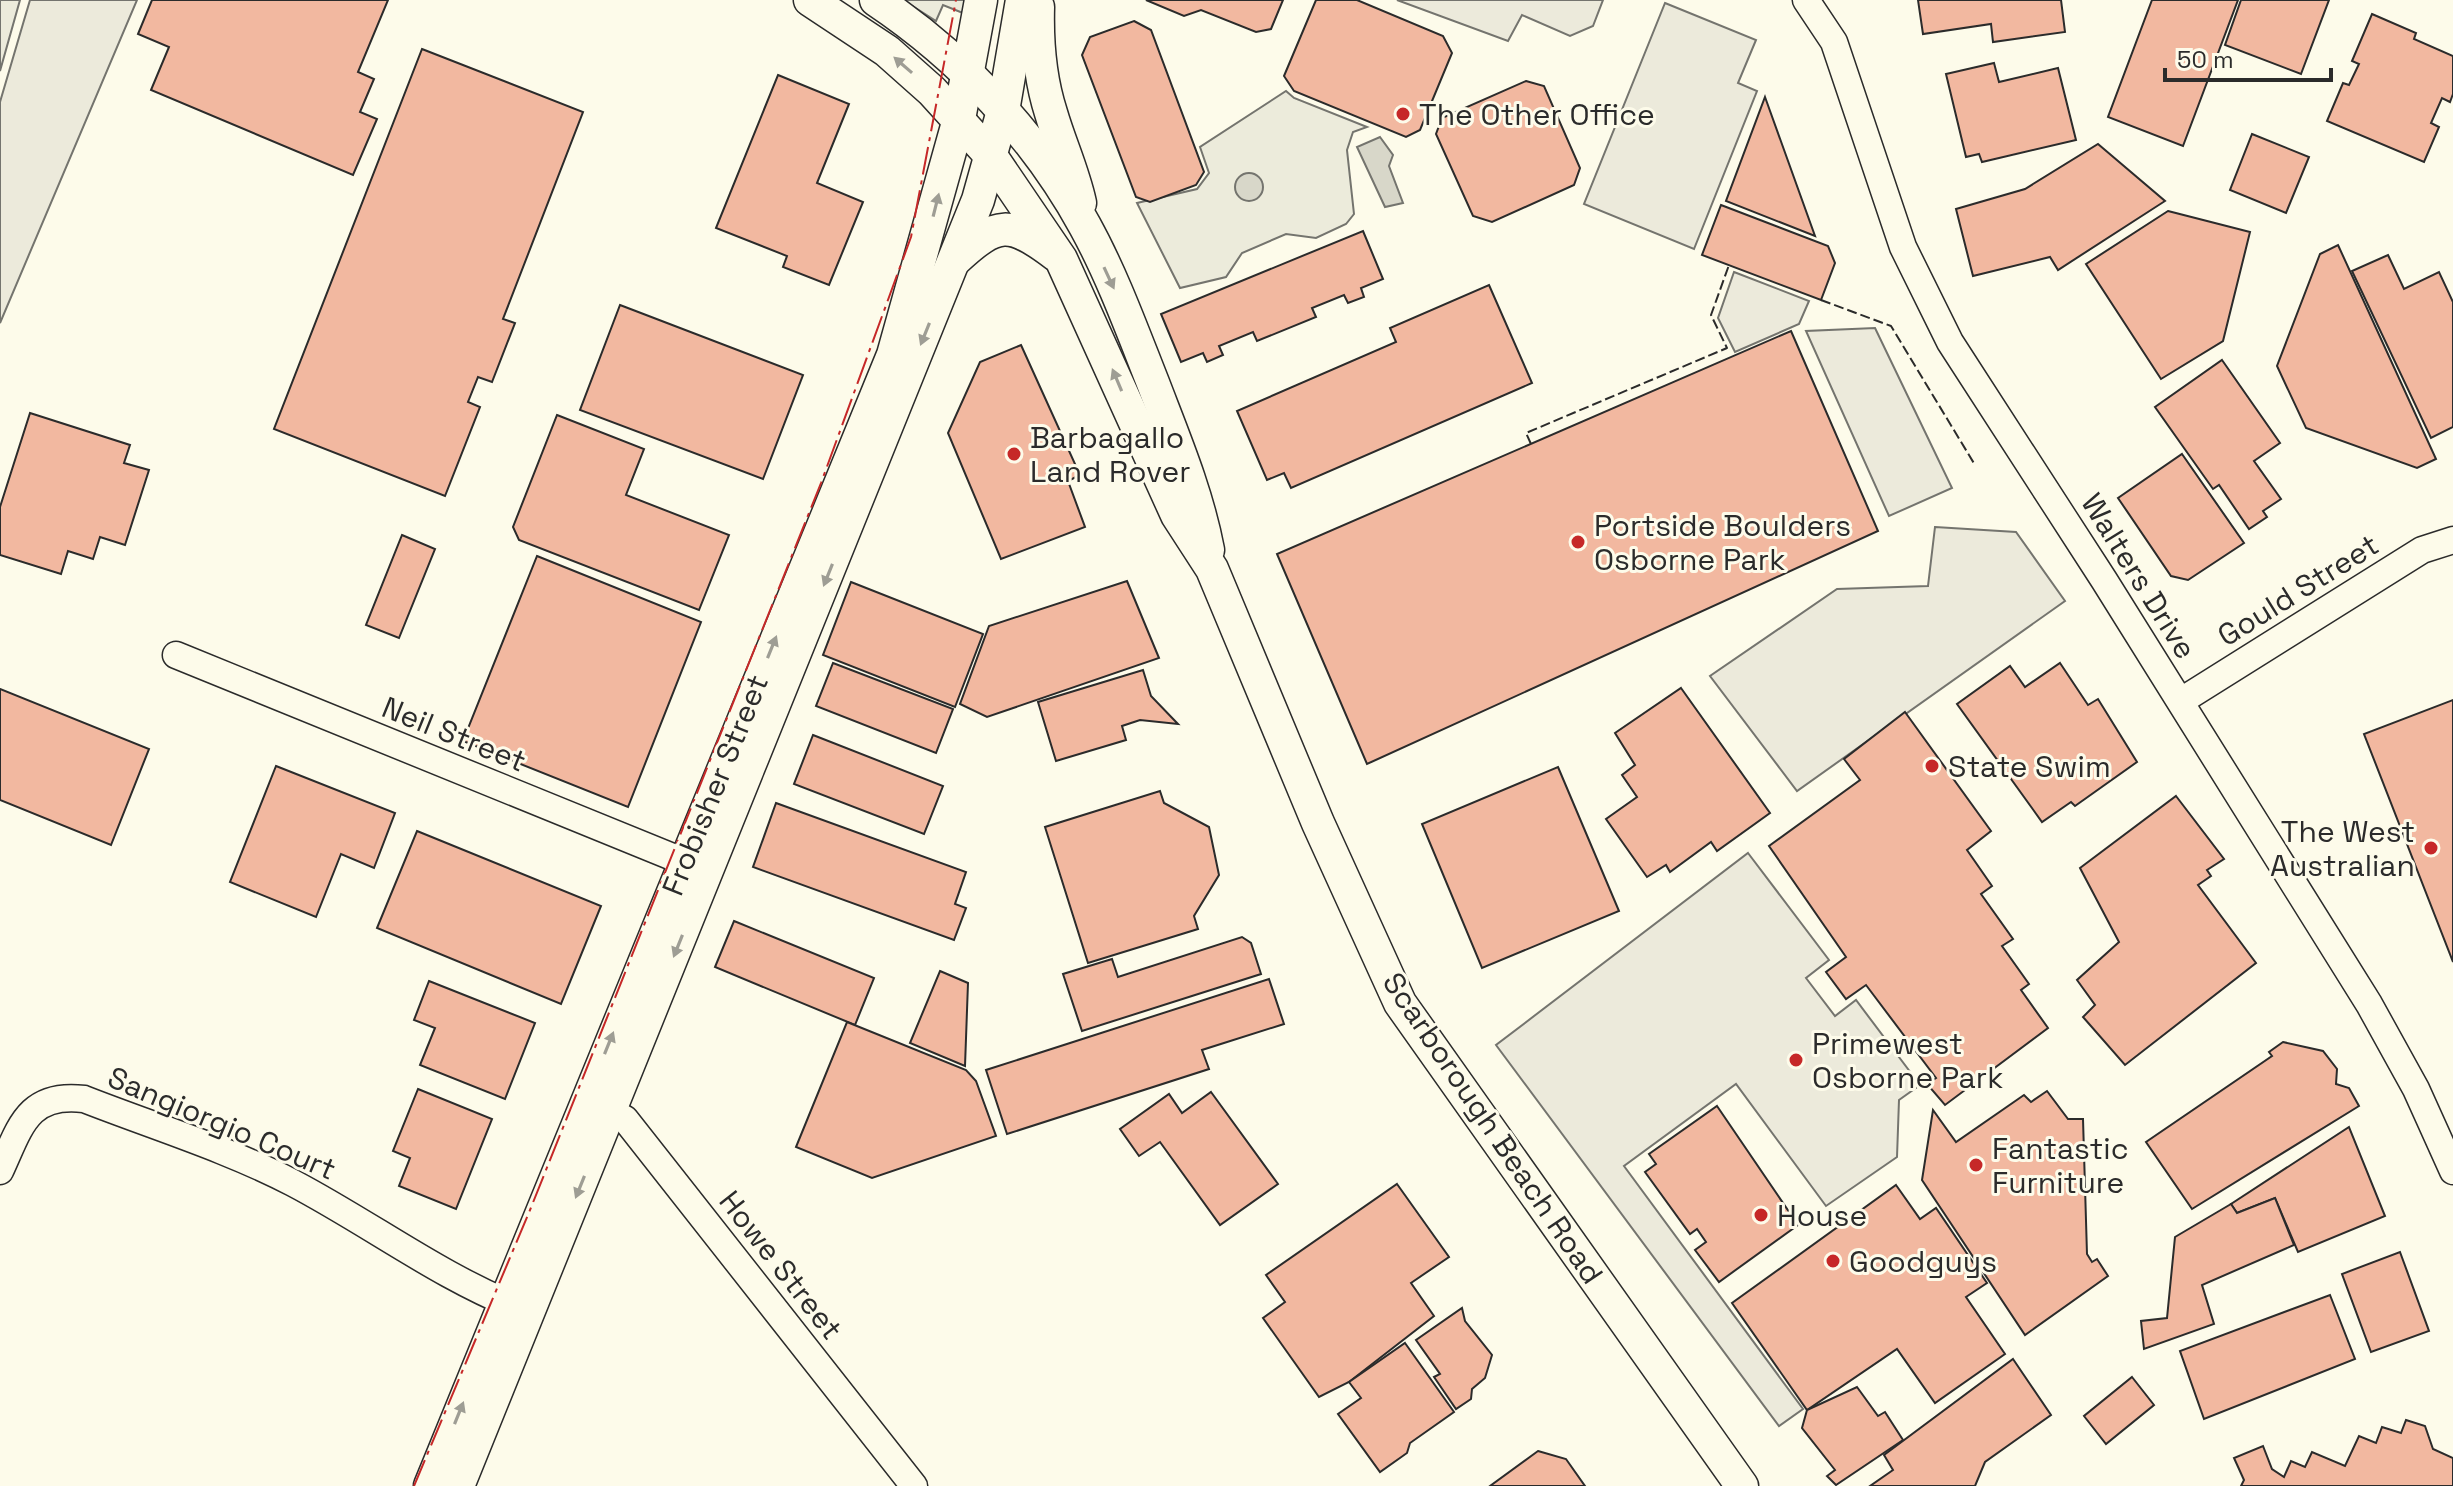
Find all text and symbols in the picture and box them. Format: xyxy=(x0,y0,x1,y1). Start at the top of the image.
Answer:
scale bar xyxy=(2165,32,2331,82)
text: 50 m xyxy=(2177,44,2234,75)
one-way arrow xyxy=(893,57,913,74)
place label: The Other Office xyxy=(1419,95,1655,134)
marker: The Other Office xyxy=(1394,105,1412,123)
one-way arrow xyxy=(930,193,942,218)
one-way arrow xyxy=(1102,266,1115,289)
one-way arrow xyxy=(918,322,931,346)
one-way arrow xyxy=(1110,368,1123,392)
place label: Barbagallo Land Rover xyxy=(1030,418,1191,491)
marker: Barbagallo Land Rover xyxy=(1005,445,1023,463)
street label: Walters Drive xyxy=(2073,486,2205,666)
place label: Portside Boulders Osborne Park xyxy=(1594,506,1851,579)
street label: Gould Street xyxy=(2210,525,2386,655)
marker: Portside Boulders Osborne Park xyxy=(1569,533,1587,551)
one-way arrow xyxy=(821,563,834,587)
one-way arrow xyxy=(766,635,779,659)
street label: Frobisher Street xyxy=(653,669,777,901)
street label: Neil Street xyxy=(376,687,532,781)
place label: State Swim xyxy=(1948,747,2111,786)
marker: State Swim xyxy=(1923,757,1941,775)
place label: The West Australian xyxy=(2270,812,2415,885)
marker: The West Australian xyxy=(2422,839,2440,857)
one-way arrow xyxy=(671,934,684,958)
street label: Scarborough Beach Road xyxy=(1374,965,1612,1291)
place label: Primewest Osborne Park xyxy=(1812,1024,2003,1097)
one-way arrow xyxy=(603,1031,616,1055)
marker: Primewest Osborne Park xyxy=(1787,1051,1805,1069)
street label: Sangiorgio Court xyxy=(102,1057,342,1189)
place label: Fantastic Furniture xyxy=(1992,1129,2129,1202)
marker: Fantastic Furniture xyxy=(1967,1156,1985,1174)
one-way arrow xyxy=(573,1175,586,1199)
street label: Howe Street xyxy=(711,1183,851,1347)
place label: House xyxy=(1777,1196,1867,1235)
marker: House xyxy=(1752,1206,1770,1224)
place label: Goodguys xyxy=(1849,1242,1997,1281)
marker: Goodguys xyxy=(1824,1252,1842,1270)
one-way arrow xyxy=(453,1401,466,1425)

